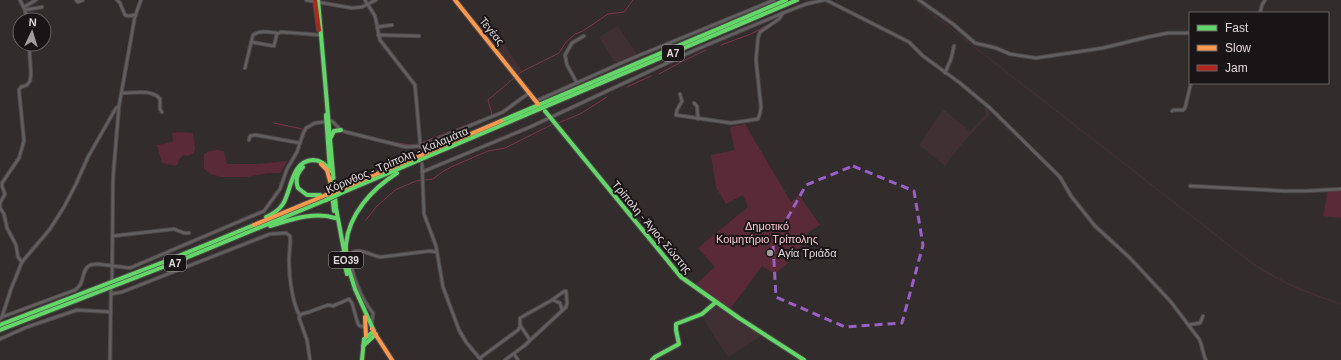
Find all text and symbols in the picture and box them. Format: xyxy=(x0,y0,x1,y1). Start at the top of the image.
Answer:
north arrow xyxy=(12,12,52,52)
legend xyxy=(1189,12,1329,84)
street label: Τεγέας xyxy=(477,15,507,47)
text: N xyxy=(28,16,37,28)
text: Fast xyxy=(1225,21,1249,35)
text: Slow xyxy=(1225,41,1251,55)
road number: Α7 xyxy=(662,45,684,61)
text: Jam xyxy=(1225,61,1248,75)
street label: Κόρινθος - Τρίπολη - Καλαμάτα xyxy=(324,124,470,195)
street label: Τρίπολη - Άγιος Σώστης xyxy=(610,178,694,276)
park label: Δημοτικό Κοιμητήριο Τρίπολης xyxy=(716,220,818,245)
place label: Αγία Τριάδα xyxy=(778,247,837,259)
marker: Αγία Τριάδα xyxy=(765,248,775,258)
road number: ΕΟ39 xyxy=(329,252,363,268)
road number: Α7 xyxy=(164,255,186,271)

